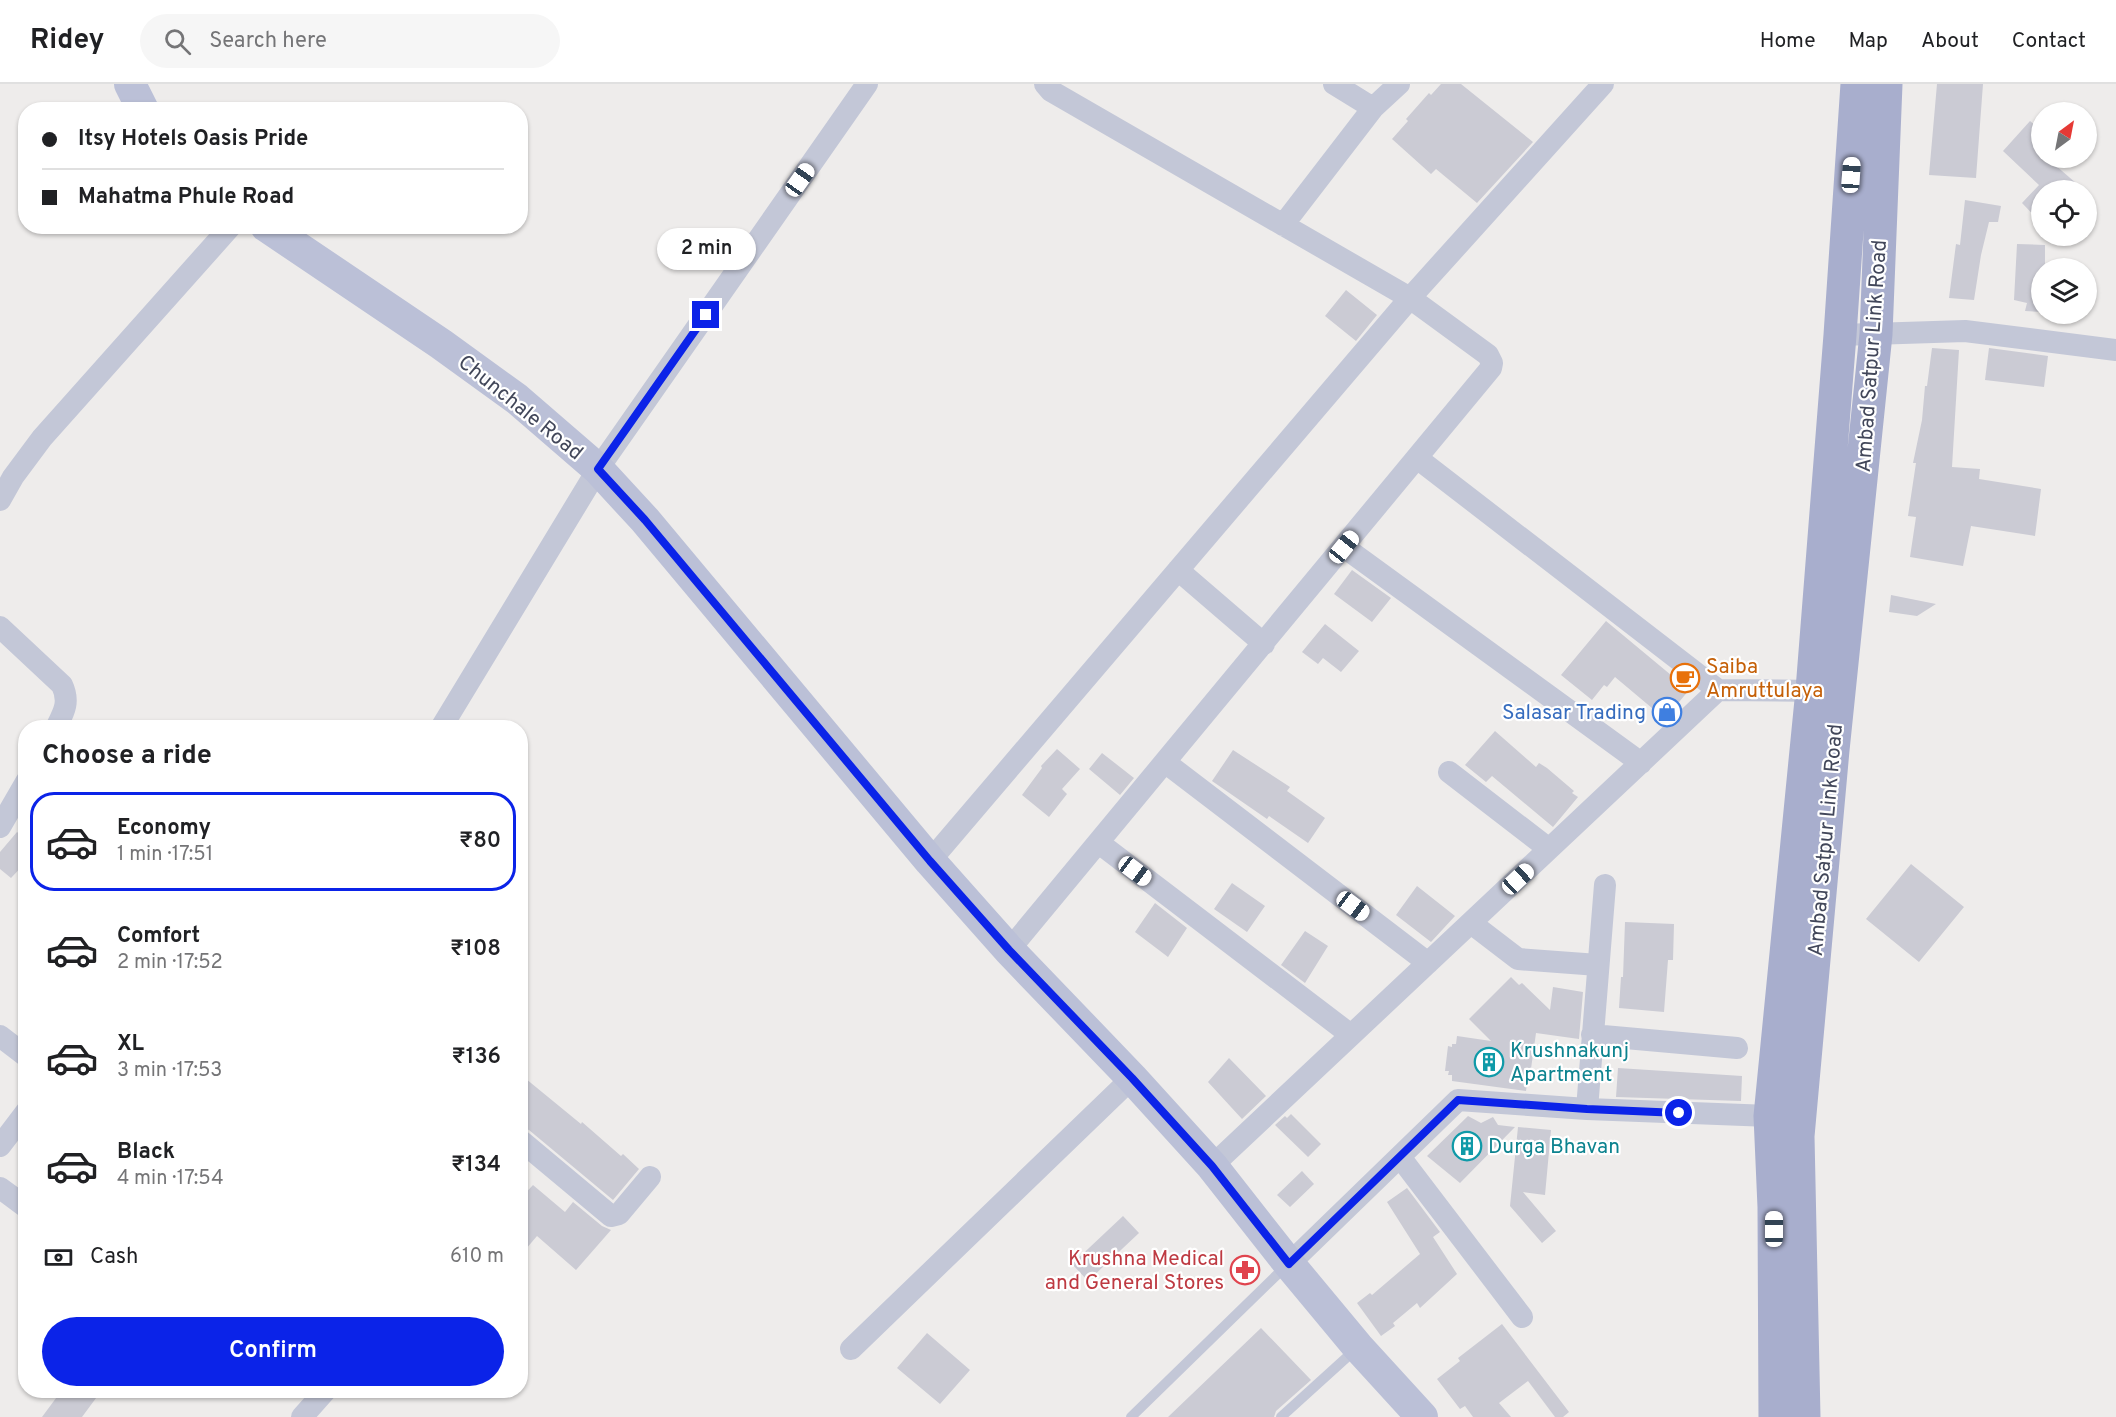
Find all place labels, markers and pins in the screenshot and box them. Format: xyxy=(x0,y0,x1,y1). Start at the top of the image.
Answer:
place label: Saiba Amruttulaya xyxy=(1706,654,1823,705)
cafe icon: Saiba Amruttulaya xyxy=(1669,662,1701,694)
shop icon: Salasar Trading xyxy=(1651,696,1683,728)
place label: Salasar Trading xyxy=(1502,700,1646,727)
place label: Krushnakunj Apartment xyxy=(1510,1038,1629,1089)
building icon: Krushnakunj Apartment xyxy=(1473,1046,1505,1078)
building icon: Durga Bhavan xyxy=(1451,1130,1483,1162)
place label: Durga Bhavan xyxy=(1488,1134,1620,1161)
place label: Krushna Medical and General Stores xyxy=(1045,1246,1224,1297)
pharmacy icon: Krushna Medical and General Stores xyxy=(1229,1254,1261,1286)

